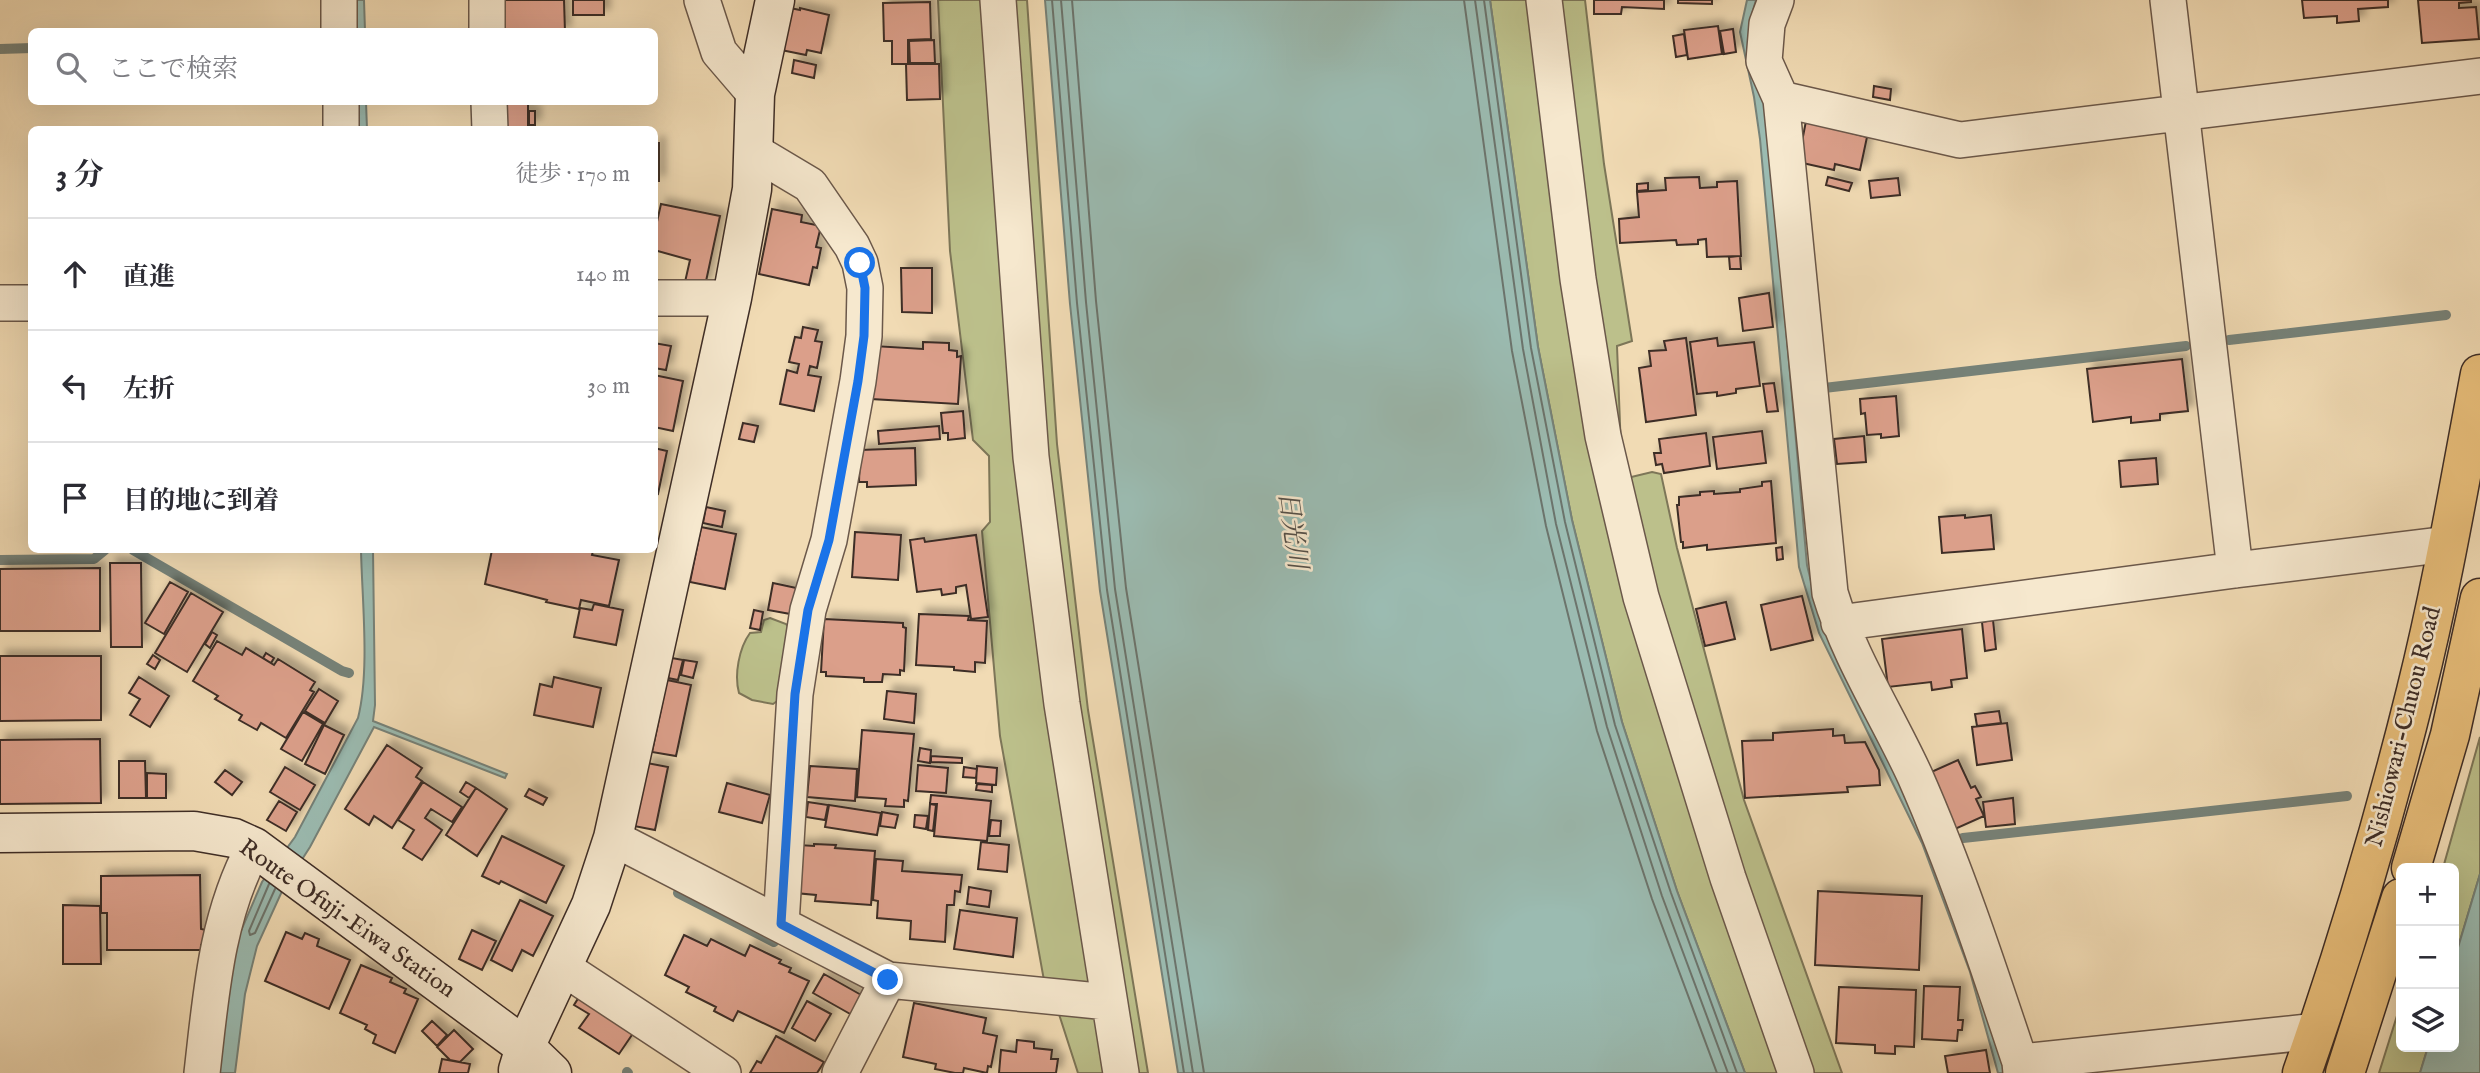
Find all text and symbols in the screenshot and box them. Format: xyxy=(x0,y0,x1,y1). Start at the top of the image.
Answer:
search box xyxy=(28,28,658,105)
icon: search xyxy=(52,48,90,86)
text: ここで検索 xyxy=(108,53,238,86)
text: 3 分 xyxy=(56,157,104,195)
text: 徒歩 · 170 m xyxy=(515,160,630,189)
route start xyxy=(844,247,875,278)
icon: ahead xyxy=(56,255,94,293)
text: 140 m xyxy=(576,260,630,289)
text: 直進 xyxy=(123,261,175,294)
icon: left xyxy=(56,367,94,405)
text: 30 m xyxy=(587,372,630,401)
text: 左折 xyxy=(123,373,175,406)
icon: arrive xyxy=(56,479,94,517)
text: 目的地に到着 xyxy=(123,485,279,518)
water label: 日光川 xyxy=(1270,489,1314,574)
street label: Nishiowari-Chuou Road xyxy=(2359,603,2449,850)
street label: Route Ofuji-Eiwa Station xyxy=(233,832,462,1006)
map controls xyxy=(2396,863,2459,1052)
button: + xyxy=(2396,863,2459,926)
button: − xyxy=(2396,926,2459,989)
route end xyxy=(872,964,903,995)
button: layers xyxy=(2396,989,2459,1052)

